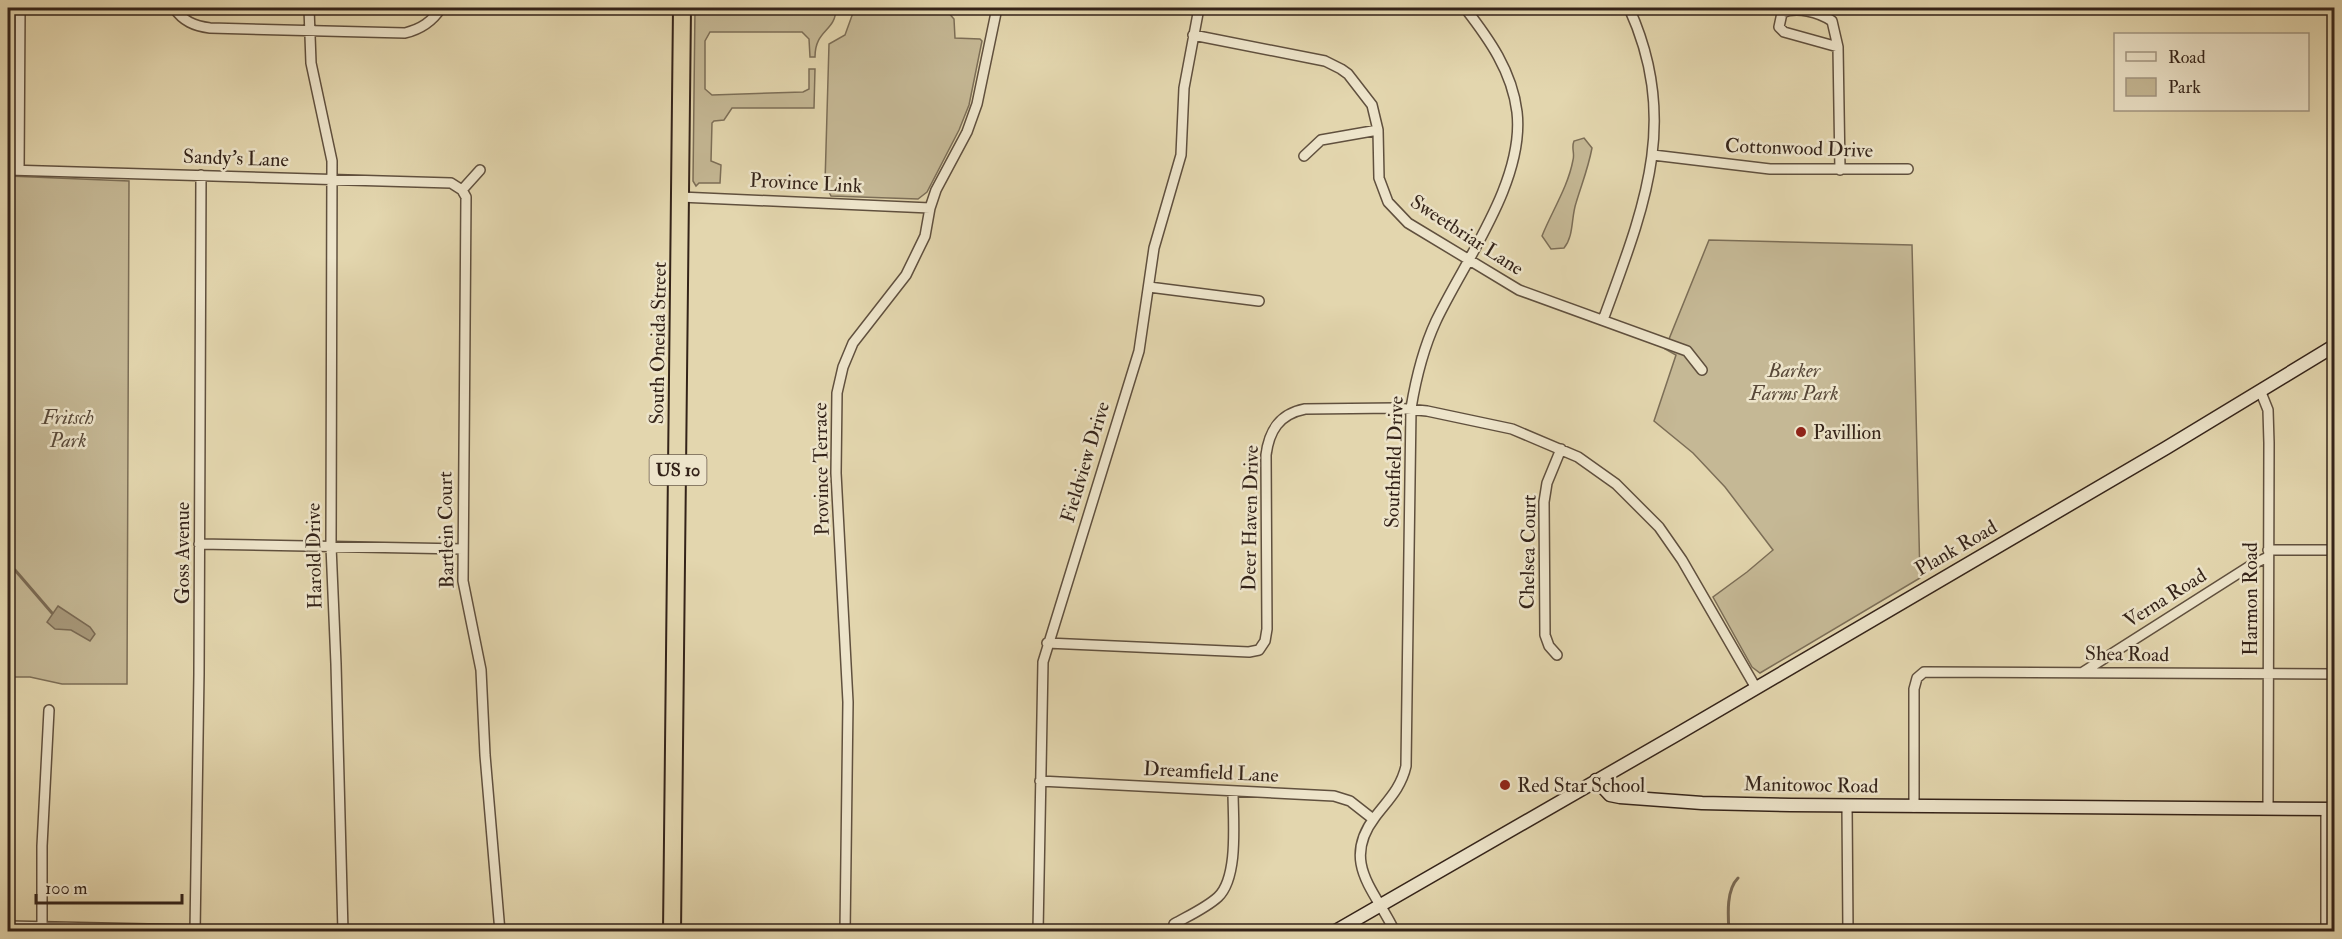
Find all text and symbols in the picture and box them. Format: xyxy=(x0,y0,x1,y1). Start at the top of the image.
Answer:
legend xyxy=(2114,33,2309,111)
text: Road xyxy=(2168,46,2206,69)
text: Park xyxy=(2168,76,2201,99)
street label: Cottonwood Drive xyxy=(1725,133,1873,163)
street label: Sandy's Lane xyxy=(183,144,289,172)
street label: Province Link xyxy=(749,168,863,198)
street label: Sweetbriar Lane xyxy=(1406,189,1528,281)
street label: South Oneida Street xyxy=(644,261,672,425)
park label: Barker Farms Park xyxy=(1748,358,1839,406)
street label: Southfield Drive xyxy=(1379,395,1409,529)
street label: Fieldview Drive xyxy=(1055,398,1115,526)
street label: Province Terrace xyxy=(807,402,835,536)
park label: Fritsch Park xyxy=(41,405,94,453)
place label: Pavillion xyxy=(1813,420,1882,445)
marker: Pavillion xyxy=(1794,425,1808,439)
street label: Deer Haven Drive xyxy=(1236,445,1264,591)
road number: US 10 xyxy=(650,455,706,485)
street label: Bartlein Court xyxy=(432,471,460,589)
street label: Chelsea Court xyxy=(1514,494,1542,610)
street label: Goss Avenue xyxy=(170,502,195,604)
street label: Harold Drive xyxy=(301,503,327,609)
street label: Plank Road xyxy=(1910,514,2002,582)
street label: Harmon Road xyxy=(2238,542,2263,656)
street label: Verna Road xyxy=(2119,563,2211,633)
street label: Shea Road xyxy=(2085,641,2169,667)
street label: Dreamfield Lane xyxy=(1143,756,1279,788)
street label: Manitowoc Road xyxy=(1743,771,1879,799)
place label: Red Star School xyxy=(1517,773,1645,798)
marker: Red Star School xyxy=(1498,778,1512,792)
scale bar xyxy=(36,867,182,905)
text: 100 m xyxy=(45,877,88,900)

